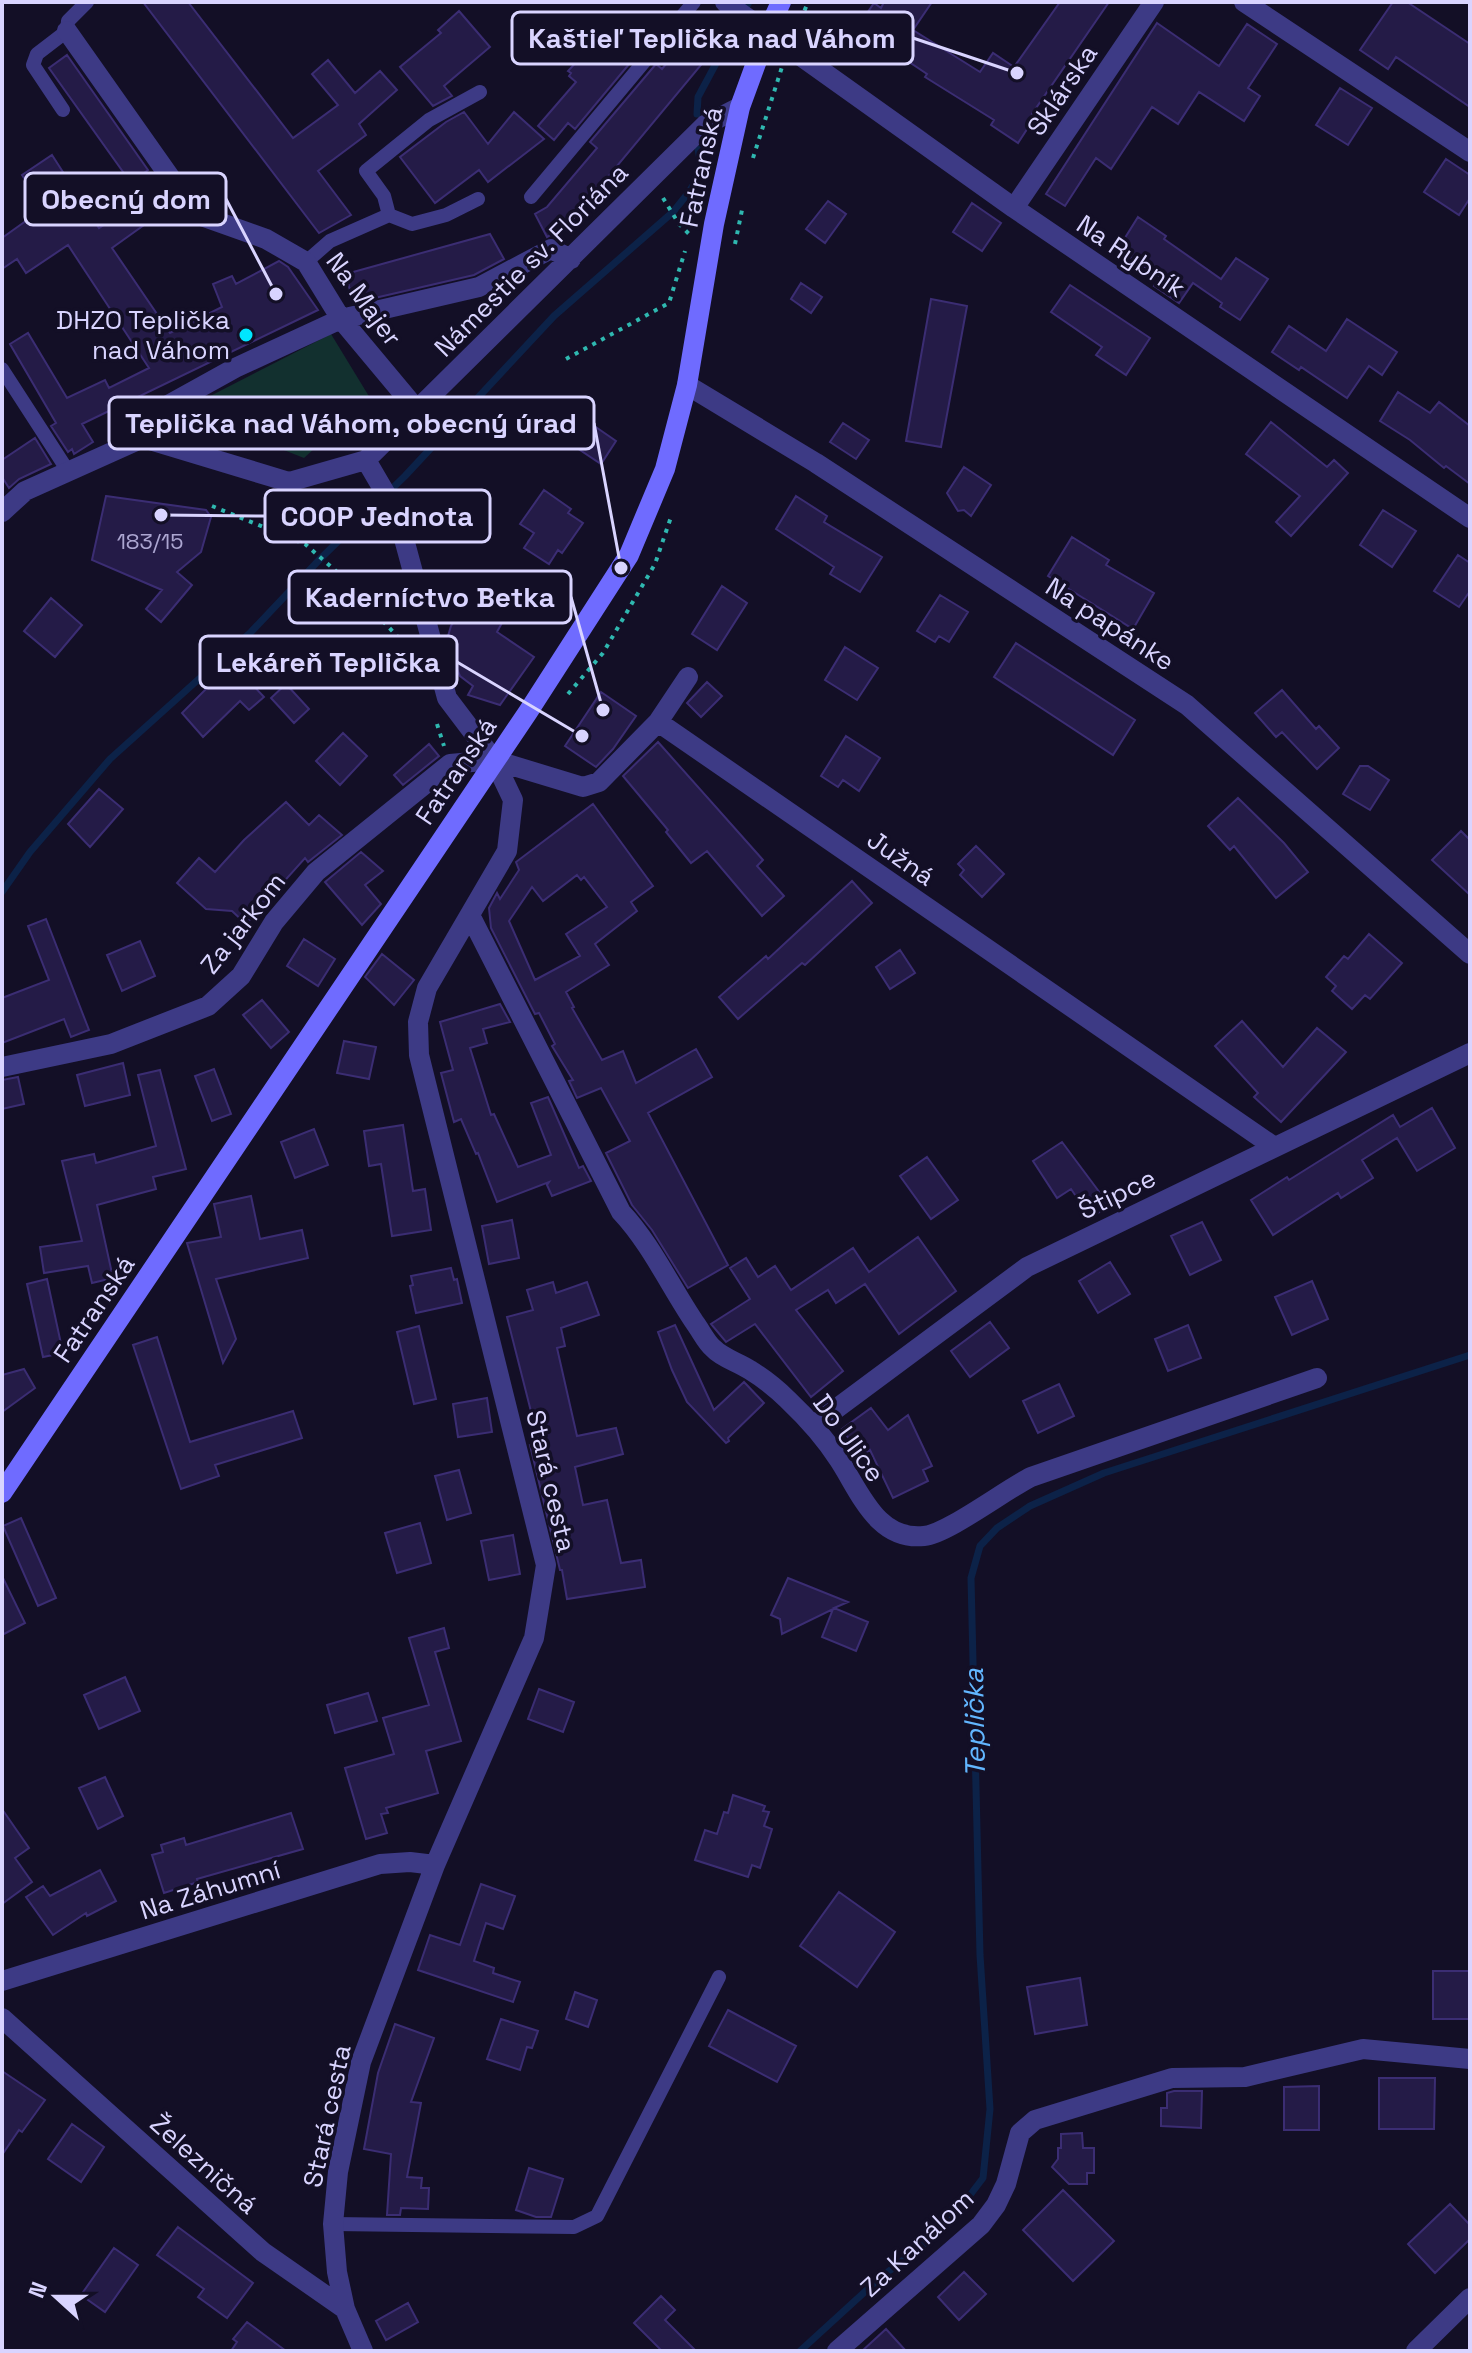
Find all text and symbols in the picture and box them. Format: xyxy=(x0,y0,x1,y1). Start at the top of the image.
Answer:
callout: Kaštieľ Teplička nad Váhom xyxy=(512,12,913,64)
text: Kaštieľ Teplička nad Váhom xyxy=(528,20,896,56)
street label: Sklárska xyxy=(1019,38,1105,142)
street label: Fatranská xyxy=(672,103,730,230)
street label: Námestie sv. Floriána xyxy=(427,156,635,364)
callout: Obecný dom xyxy=(25,173,226,225)
text: Obecný dom xyxy=(41,181,211,217)
street label: Na Rybník xyxy=(1070,207,1192,305)
street label: Na Majer xyxy=(319,245,409,353)
place label: DHZO Teplička nad Váhom xyxy=(56,303,230,367)
marker: DHZO Teplička nad Váhom xyxy=(237,326,255,344)
callout: Teplička nad Váhom, obecný úrad xyxy=(109,397,594,449)
text: Teplička nad Váhom, obecný úrad xyxy=(125,405,577,441)
callout: COOP Jednota xyxy=(265,490,490,542)
text: COOP Jednota xyxy=(281,498,473,534)
house number: 183/15 xyxy=(117,527,183,555)
street label: Na papánke xyxy=(1039,570,1181,678)
callout: Kaderníctvo Betka xyxy=(289,571,571,623)
text: Kaderníctvo Betka xyxy=(305,579,555,615)
callout: Lekáreň Teplička xyxy=(200,636,457,688)
text: Lekáreň Teplička xyxy=(216,644,440,680)
street label: Fatranská xyxy=(408,711,504,831)
street label: Južná xyxy=(860,823,942,893)
street label: Za jarkom xyxy=(193,865,293,981)
street label: Štipce xyxy=(1073,1161,1161,1227)
street label: Fatranská xyxy=(46,1249,142,1369)
street label: Do Ulice xyxy=(806,1387,892,1489)
street label: Stará cesta xyxy=(518,1407,584,1555)
water label: Teplička xyxy=(955,1667,993,1778)
street label: Na Záhumní xyxy=(136,1852,285,1927)
street label: Stará cesta xyxy=(295,2042,359,2190)
street label: Železničná xyxy=(143,2107,265,2221)
street label: Za Kanálom xyxy=(853,2182,981,2304)
north arrow xyxy=(16,2257,96,2337)
text: N xyxy=(22,2278,53,2302)

